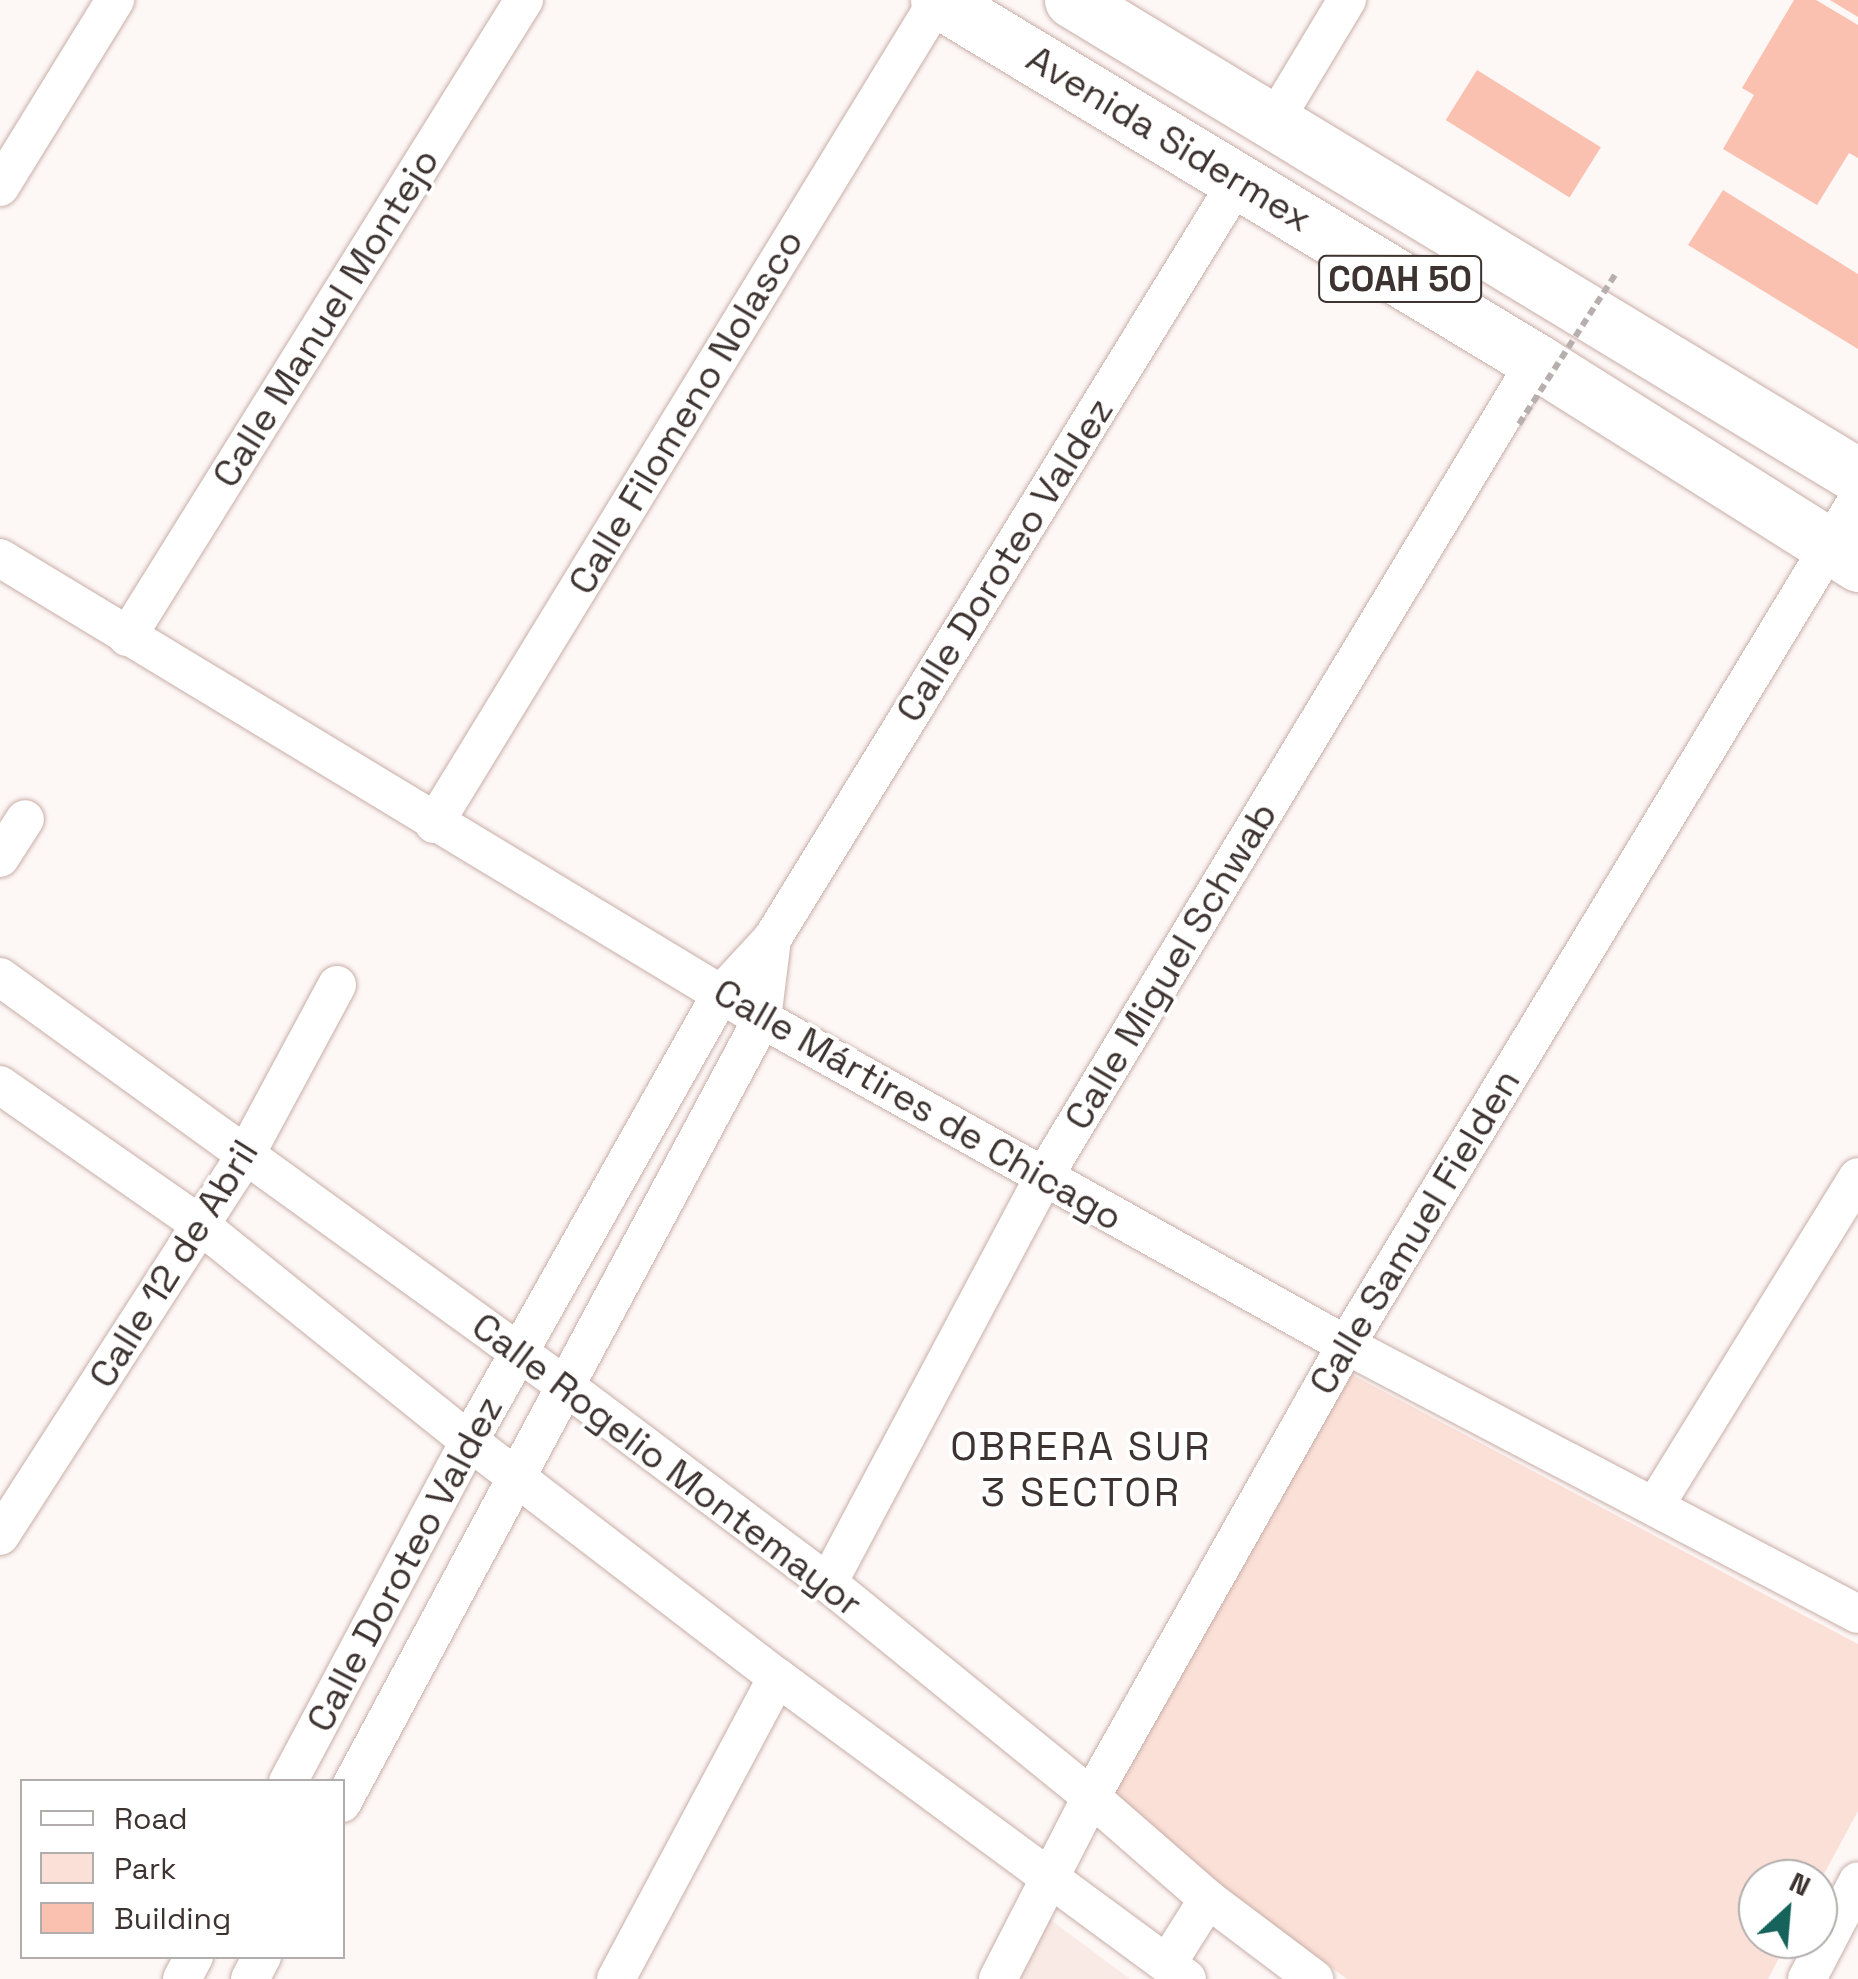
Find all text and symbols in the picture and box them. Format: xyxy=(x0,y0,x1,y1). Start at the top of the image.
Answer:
street label: Avenida Sidermex xyxy=(1018,36,1320,242)
street label: Calle Manuel Montejo xyxy=(203,140,449,496)
street label: Calle Filomeno Nolasco xyxy=(559,221,813,603)
road number: COAH 50 xyxy=(1318,249,1482,309)
street label: Calle Doroteo Valdez xyxy=(887,389,1123,731)
street label: Calle Miguel Schwab xyxy=(1055,794,1287,1138)
street label: Calle Mártires de Chicago xyxy=(705,969,1131,1241)
street label: Calle Samuel Fielden xyxy=(1300,1061,1530,1403)
street label: Calle 12 de Abril xyxy=(79,1132,269,1396)
street label: Calle Rogelio Montemayor xyxy=(463,1303,871,1627)
street label: Calle Doroteo Valdez xyxy=(297,1388,513,1740)
district label: OBRERA SUR 3 SECTOR xyxy=(950,1423,1212,1517)
legend xyxy=(20,1779,345,1959)
text: Road xyxy=(114,1799,188,1838)
text: Park xyxy=(114,1849,176,1888)
north arrow xyxy=(1738,1859,1838,1959)
text: N xyxy=(1784,1864,1817,1904)
text: Building xyxy=(114,1899,231,1938)

